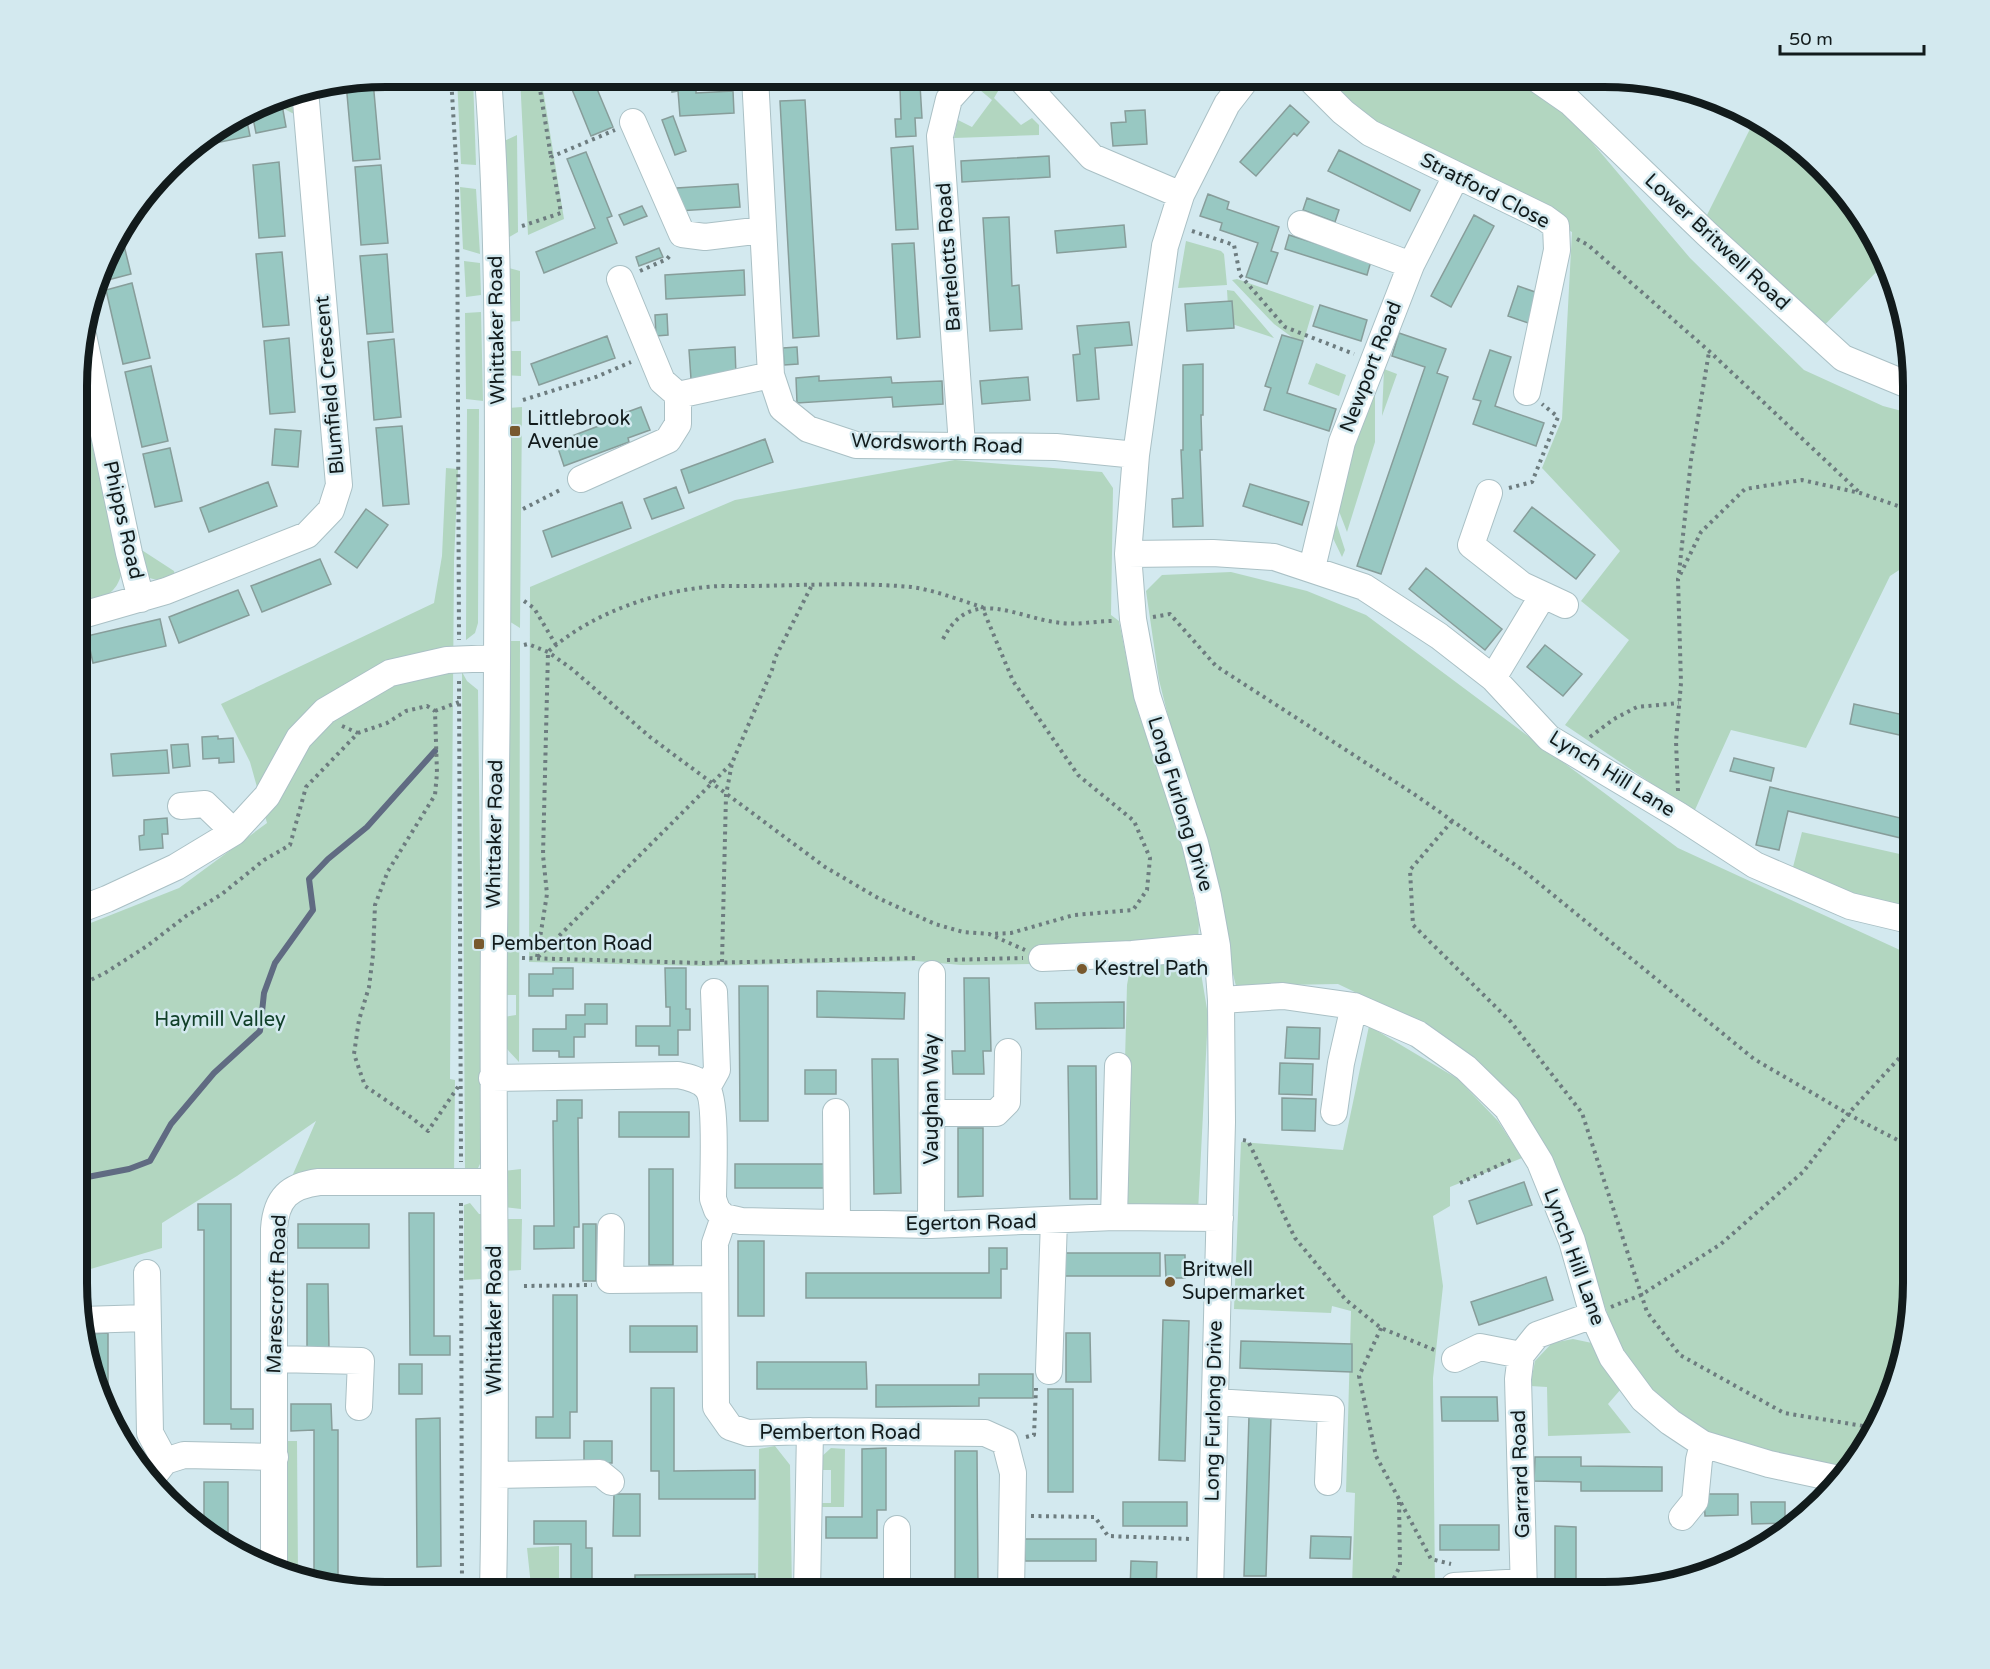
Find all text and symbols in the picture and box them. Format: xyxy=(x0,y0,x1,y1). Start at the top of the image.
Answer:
scale bar xyxy=(1780,18,1924,56)
text: 50 m xyxy=(1789,28,1833,50)
street label: Stratford Close xyxy=(1416,148,1554,234)
street label: Lower Britwell Road xyxy=(1639,169,1795,315)
street label: Bartelotts Road xyxy=(932,182,966,332)
street label: Whittaker Road xyxy=(484,255,510,405)
street label: Blumfield Crescent xyxy=(310,294,350,475)
street label: Newport Road xyxy=(1335,298,1407,436)
place label: Littlebrook Avenue xyxy=(527,407,630,454)
marker: Littlebrook Avenue xyxy=(508,424,522,438)
street label: Wordsworth Road xyxy=(851,429,1023,459)
street label: Phipps Road xyxy=(98,458,148,582)
street label: Long Furlong Drive xyxy=(1142,714,1218,894)
street label: Lynch Hill Lane xyxy=(1545,726,1679,822)
street label: Whittaker Road xyxy=(482,759,508,909)
place label: Pemberton Road xyxy=(491,932,653,956)
marker: Pemberton Road xyxy=(472,937,486,951)
place label: Kestrel Path xyxy=(1094,957,1208,981)
marker: Kestrel Path xyxy=(1075,962,1089,976)
park label: Haymill Valley xyxy=(154,1008,286,1032)
street label: Vaughan Way xyxy=(920,1033,944,1164)
street label: Lynch Hill Lane xyxy=(1538,1185,1610,1329)
street label: Egerton Road xyxy=(905,1210,1037,1236)
street label: Marescroft Road xyxy=(262,1214,292,1374)
street label: Whittaker Road xyxy=(483,1245,507,1395)
place label: Britwell Supermarket xyxy=(1182,1258,1305,1305)
marker: Britwell Supermarket xyxy=(1163,1275,1177,1289)
street label: Long Furlong Drive xyxy=(1200,1320,1228,1502)
street label: Garrard Road xyxy=(1507,1409,1535,1539)
street label: Pemberton Road xyxy=(759,1421,921,1445)

